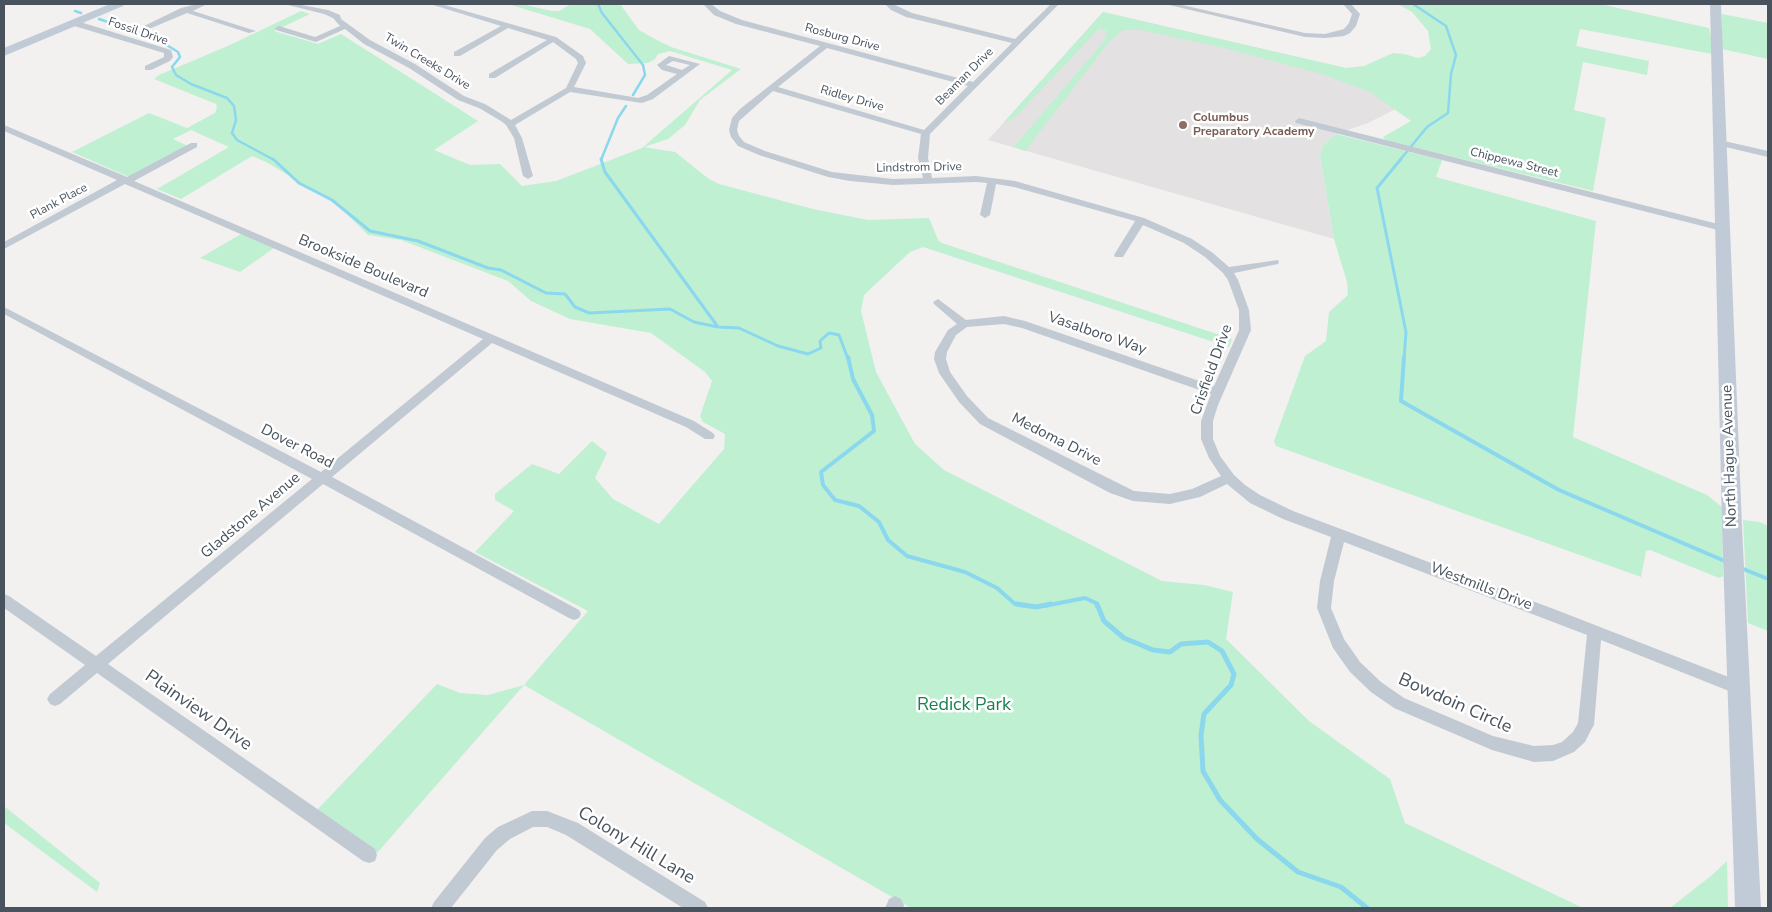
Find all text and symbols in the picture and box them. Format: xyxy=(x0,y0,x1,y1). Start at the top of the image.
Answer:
street label: Fossil Drive xyxy=(106,15,170,49)
street label: Rosburg Drive xyxy=(803,21,881,55)
street label: Twin Creeks Drive xyxy=(382,31,472,93)
street label: Beaman Drive xyxy=(933,45,997,109)
street label: Ridley Drive xyxy=(819,83,885,115)
place label: Columbus Preparatory Academy xyxy=(1193,111,1314,139)
marker: Columbus Preparatory Academy xyxy=(1177,119,1189,131)
street label: Chippewa Street xyxy=(1469,145,1559,181)
street label: Lindstrom Drive xyxy=(876,160,962,176)
street label: Plank Place xyxy=(28,181,90,223)
street label: Brookside Boulevard xyxy=(295,231,431,303)
street label: Vasalboro Way xyxy=(1045,309,1149,359)
street label: Crisfield Drive xyxy=(1187,322,1237,418)
street label: North Hague Avenue xyxy=(1719,385,1741,527)
street label: Medoma Drive xyxy=(1008,410,1104,470)
street label: Dover Road xyxy=(258,421,336,473)
street label: Gladstone Avenue xyxy=(198,469,304,563)
street label: Westmills Drive xyxy=(1427,559,1535,615)
street label: Plainview Drive xyxy=(140,666,256,756)
street label: Bowdoin Circle xyxy=(1395,669,1515,739)
park label: Redick Park xyxy=(917,695,1011,717)
street label: Colony Hill Lane xyxy=(573,802,699,890)

